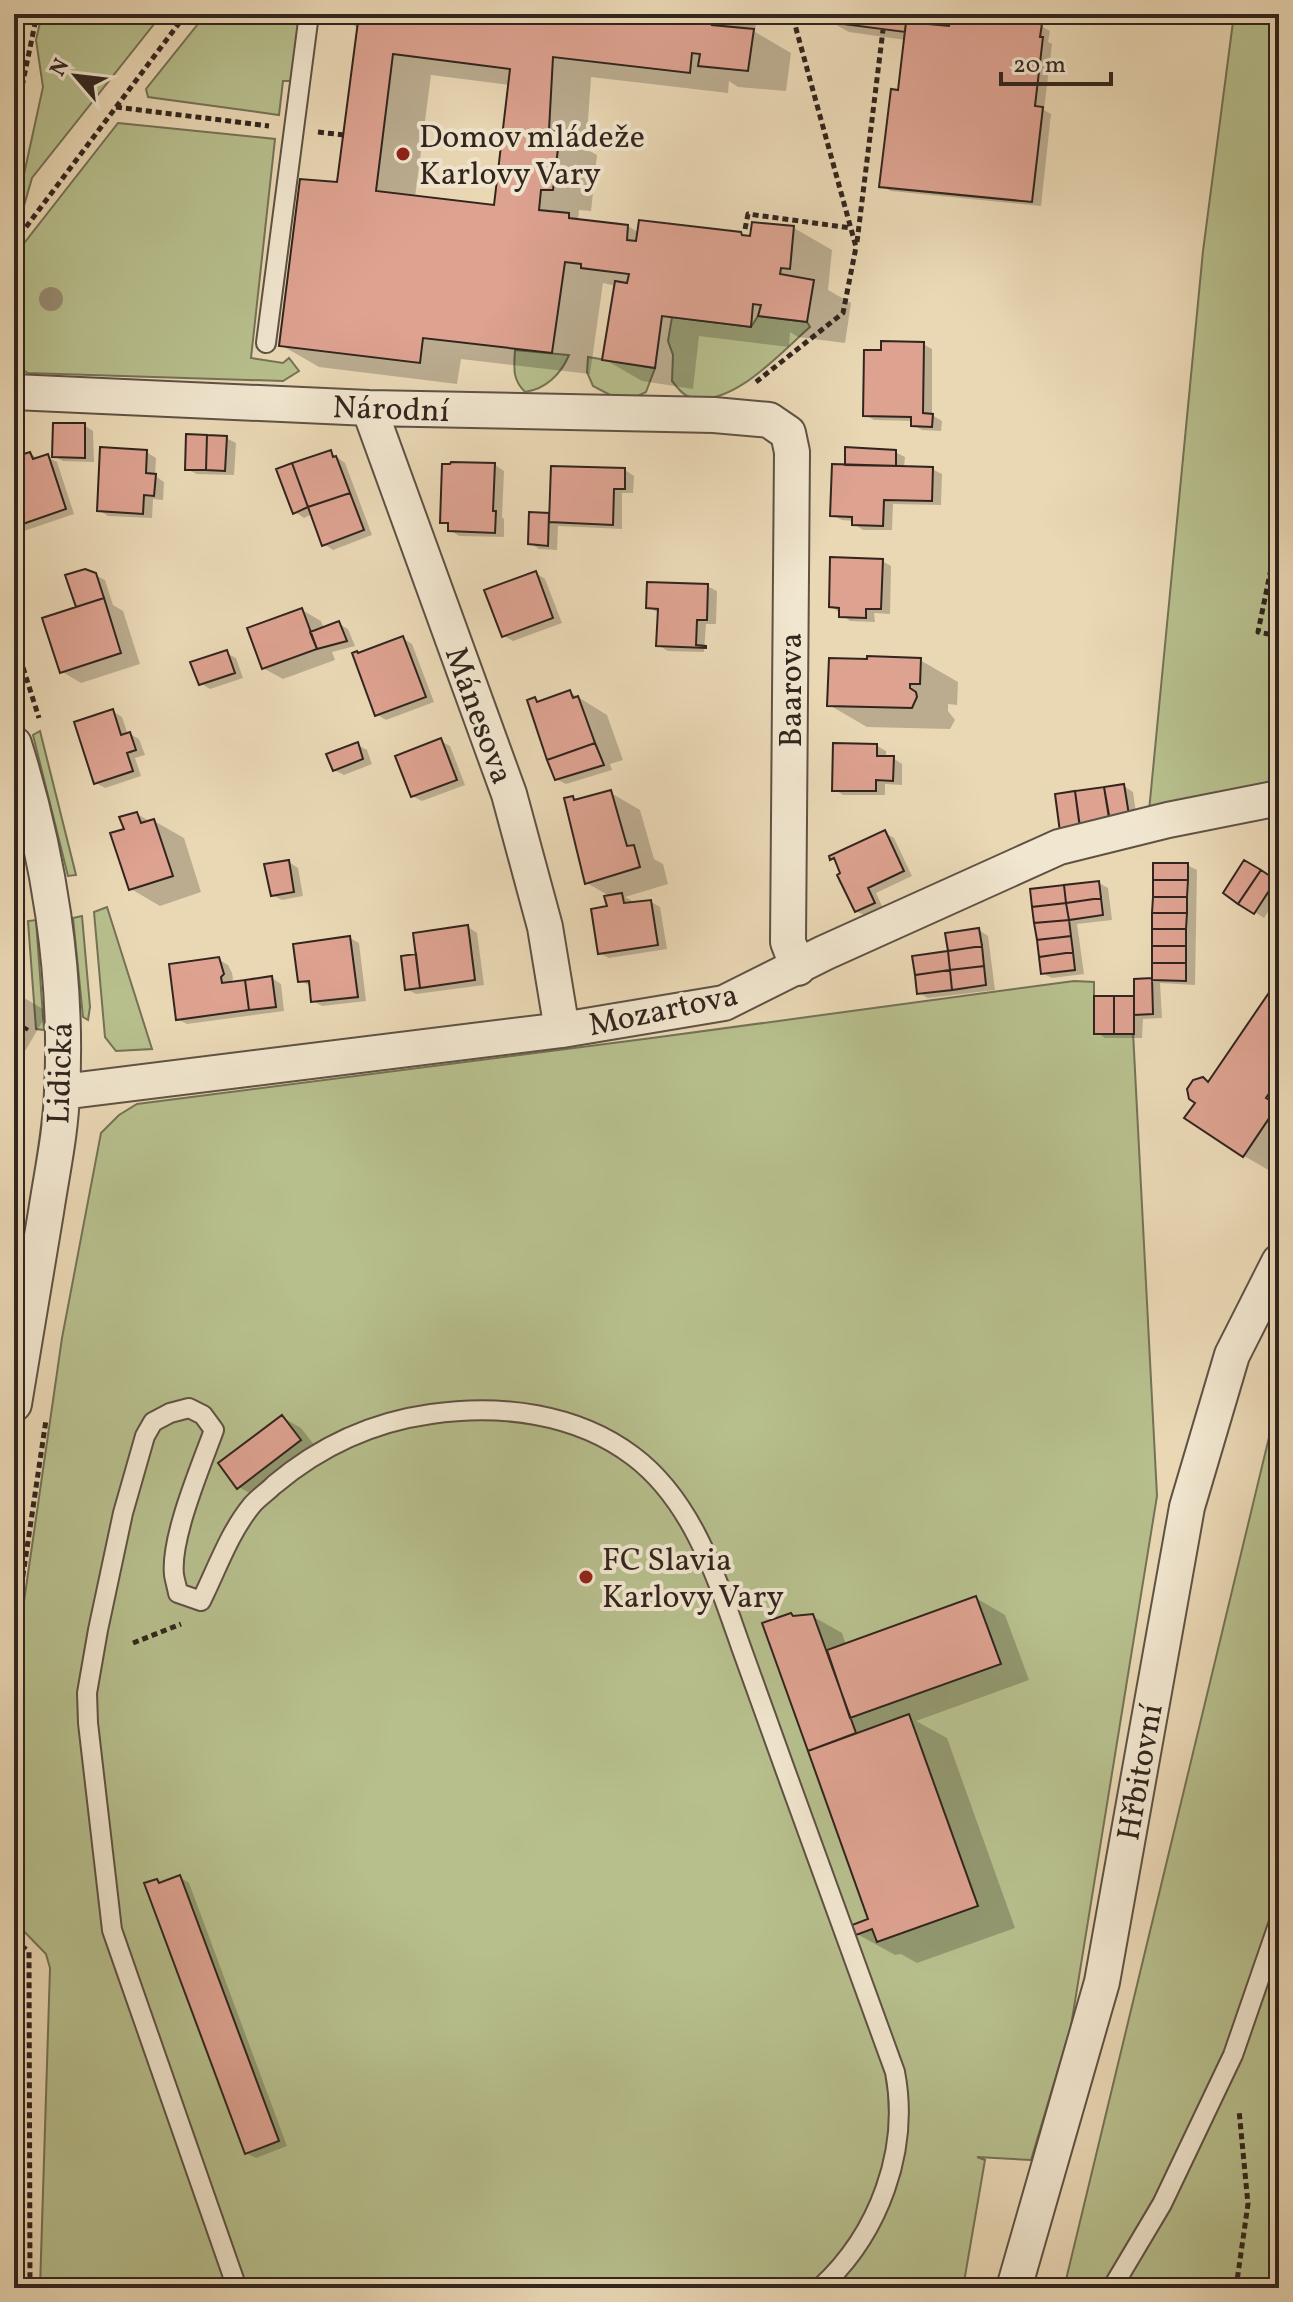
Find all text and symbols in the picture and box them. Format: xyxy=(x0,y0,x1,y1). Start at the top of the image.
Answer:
north arrow xyxy=(36,36,116,116)
scale bar xyxy=(1001,36,1111,86)
text: 20 m xyxy=(1013,49,1066,83)
text: N xyxy=(43,53,78,82)
place label: Domov mládeže Karlovy Vary xyxy=(419,117,645,198)
marker: Domov mládeže Karlovy Vary xyxy=(394,145,412,163)
street label: Národní xyxy=(332,387,450,435)
street label: Baarova xyxy=(771,633,815,747)
street label: Mánesova xyxy=(432,641,522,791)
street label: Mozartova xyxy=(585,975,743,1049)
street label: Lidická xyxy=(38,1021,86,1125)
place label: FC Slavia Karlovy Vary xyxy=(602,1540,784,1621)
marker: FC Slavia Karlovy Vary xyxy=(577,1568,595,1586)
street label: Hřbitovní xyxy=(1108,1700,1176,1844)

